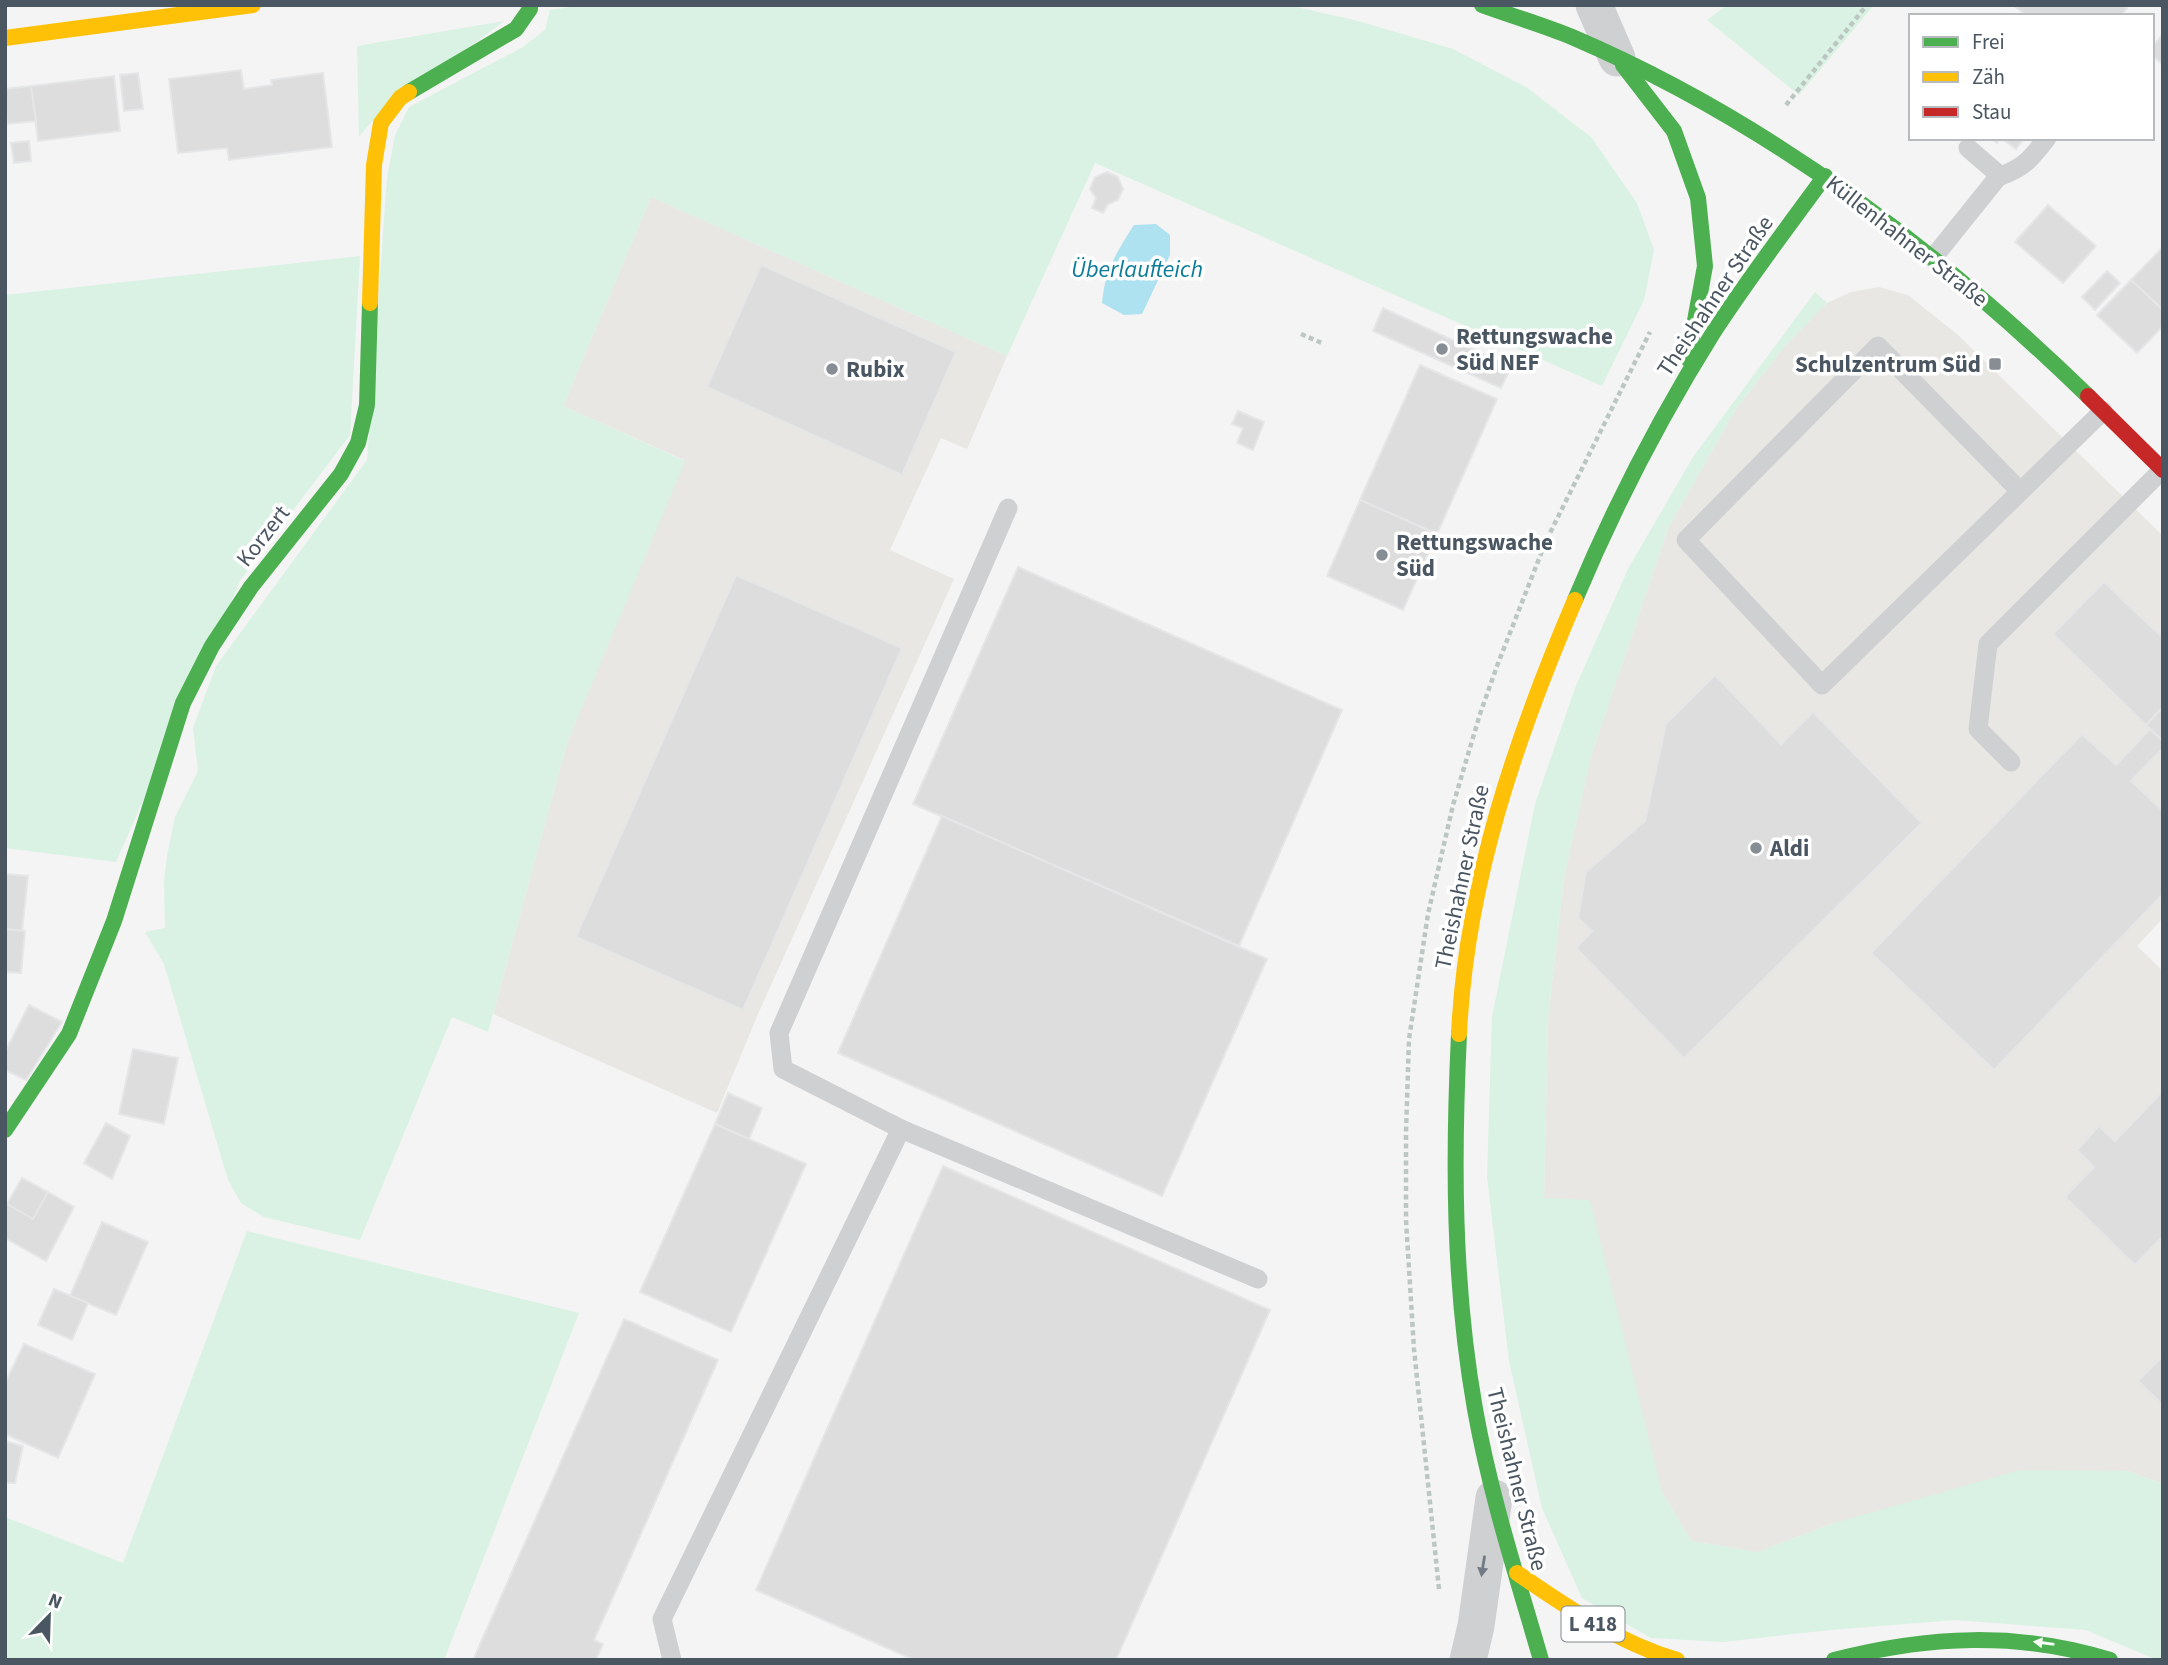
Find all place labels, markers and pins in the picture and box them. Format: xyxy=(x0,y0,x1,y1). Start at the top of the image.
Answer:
place label: Rettungswache Süd NEF xyxy=(1456,320,1613,379)
marker: Rettungswache Süd NEF xyxy=(1434,341,1450,357)
place label: Schulzentrum Süd xyxy=(1795,348,1981,381)
place label: Rubix xyxy=(846,353,905,386)
marker: Schulzentrum Süd xyxy=(1987,356,2003,372)
marker: Rubix xyxy=(824,361,840,377)
place label: Rettungswache Süd xyxy=(1396,526,1553,585)
marker: Rettungswache Süd xyxy=(1374,547,1390,563)
place label: Aldi xyxy=(1769,832,1809,865)
marker: Aldi xyxy=(1748,840,1764,856)

